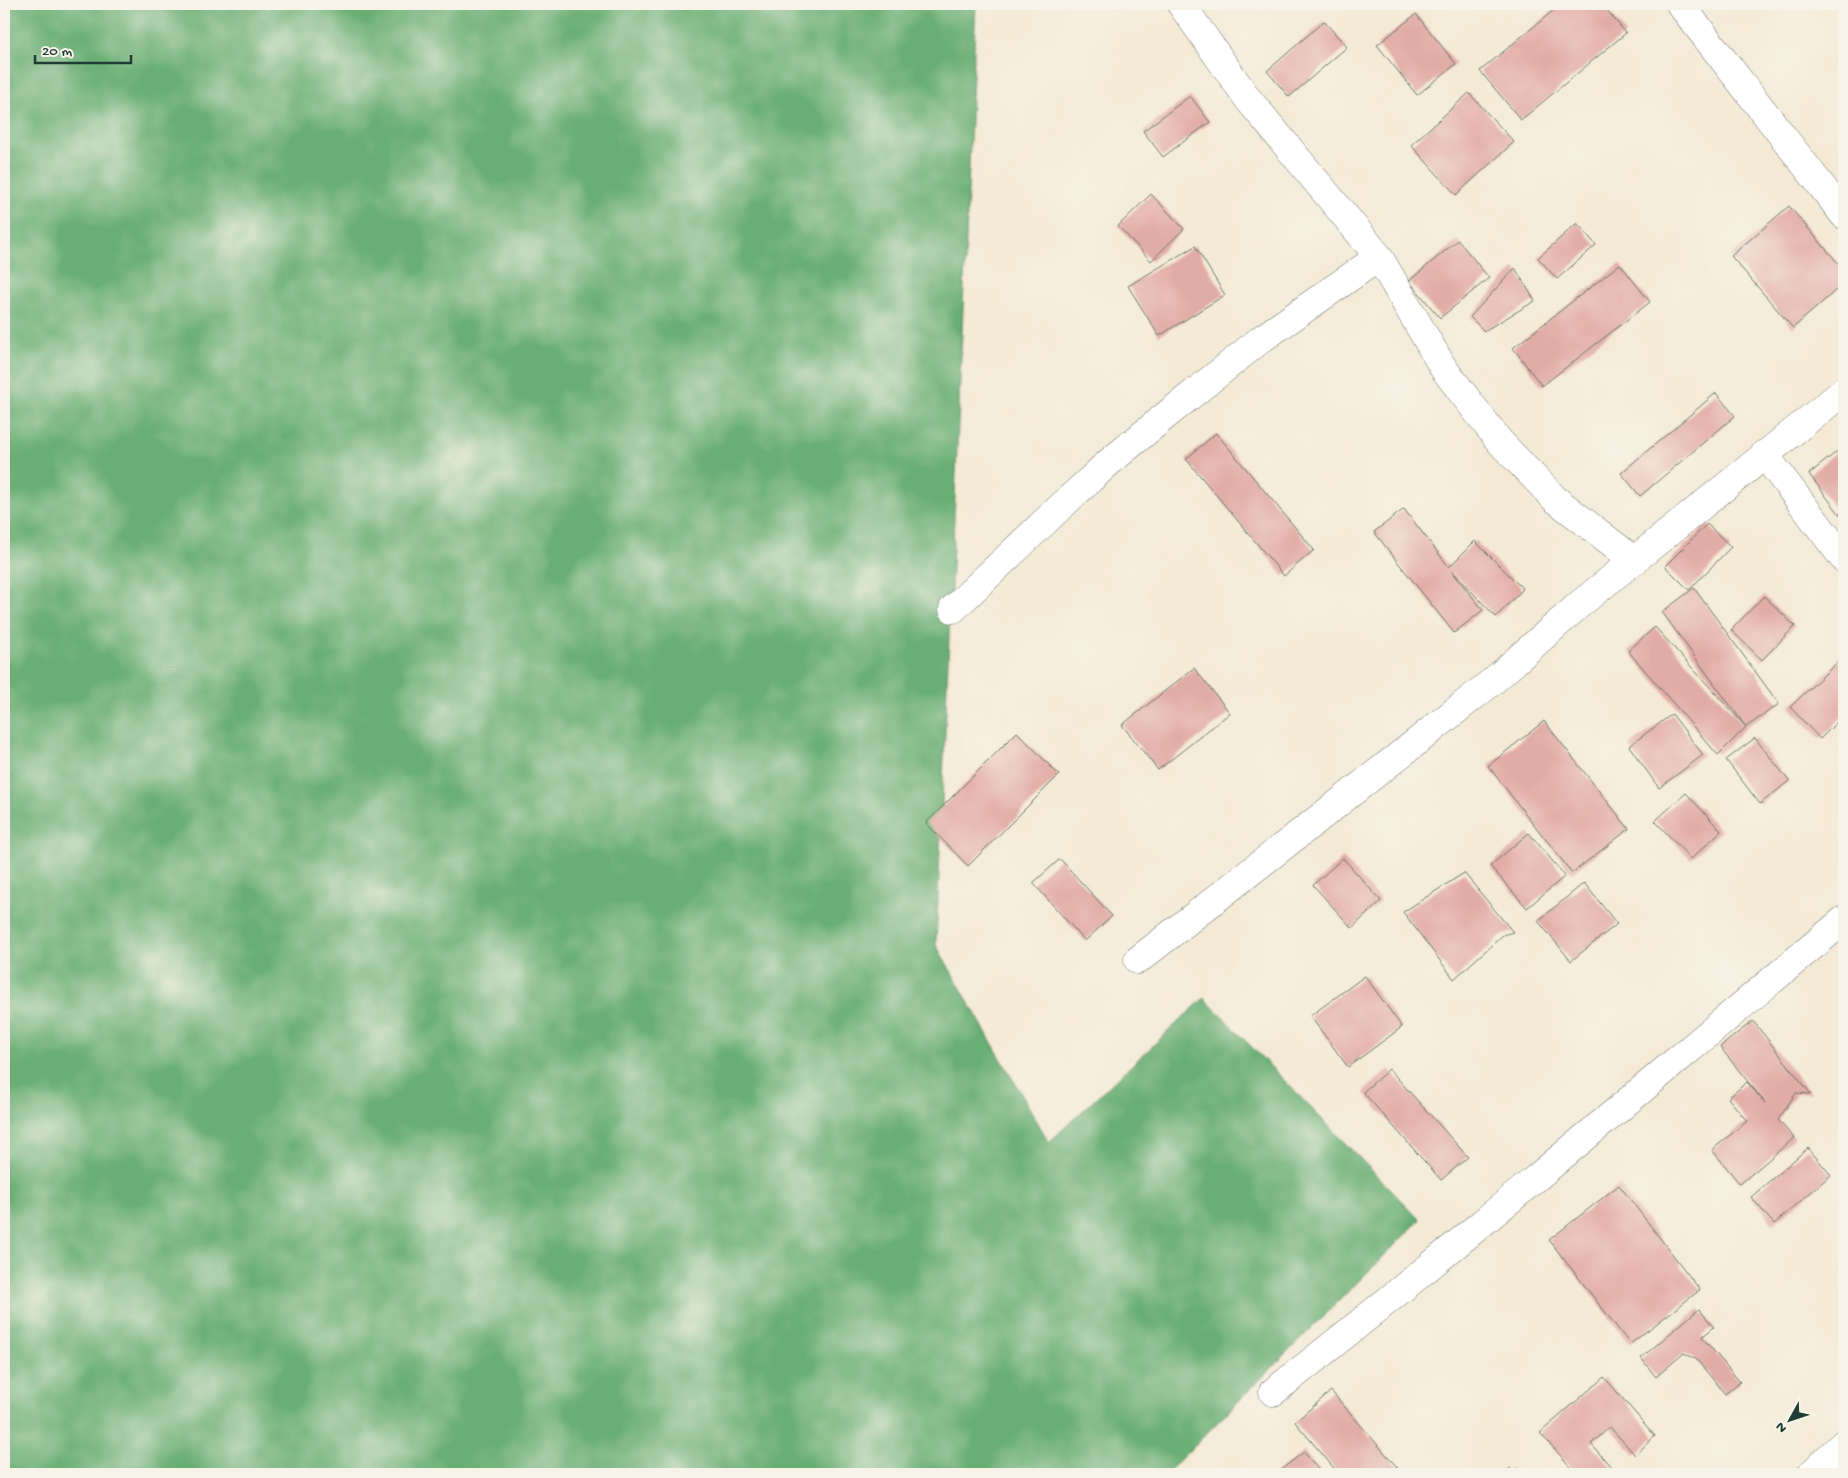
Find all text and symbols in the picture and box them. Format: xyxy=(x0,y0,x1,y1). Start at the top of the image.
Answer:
scale bar xyxy=(35,32,131,64)
text: 20 m xyxy=(42,43,72,61)
north arrow xyxy=(1766,1396,1816,1446)
text: N xyxy=(1773,1418,1791,1436)

